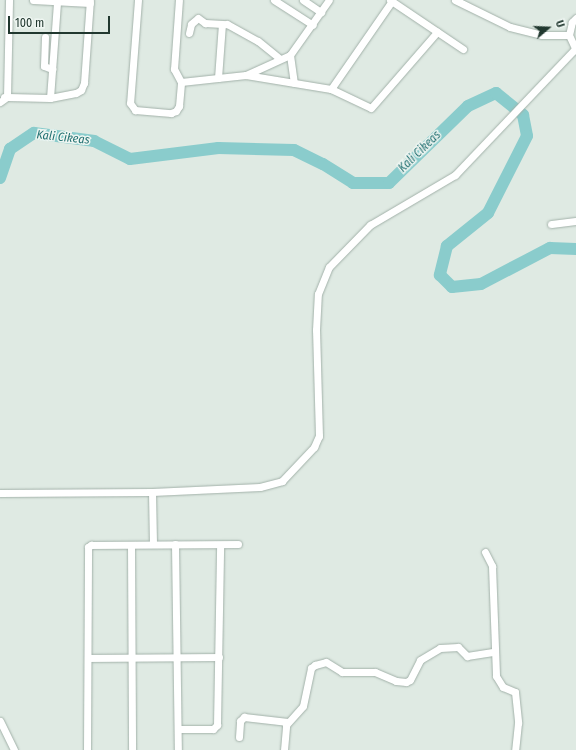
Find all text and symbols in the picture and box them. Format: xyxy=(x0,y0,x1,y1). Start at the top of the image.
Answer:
scale bar xyxy=(10,8,112,34)
north arrow xyxy=(528,8,568,48)
text: 100 m xyxy=(15,16,44,30)
text: U xyxy=(553,19,567,29)
water label: Kali Cikeas xyxy=(36,128,90,148)
water label: Kali Cikeas xyxy=(396,128,444,176)

